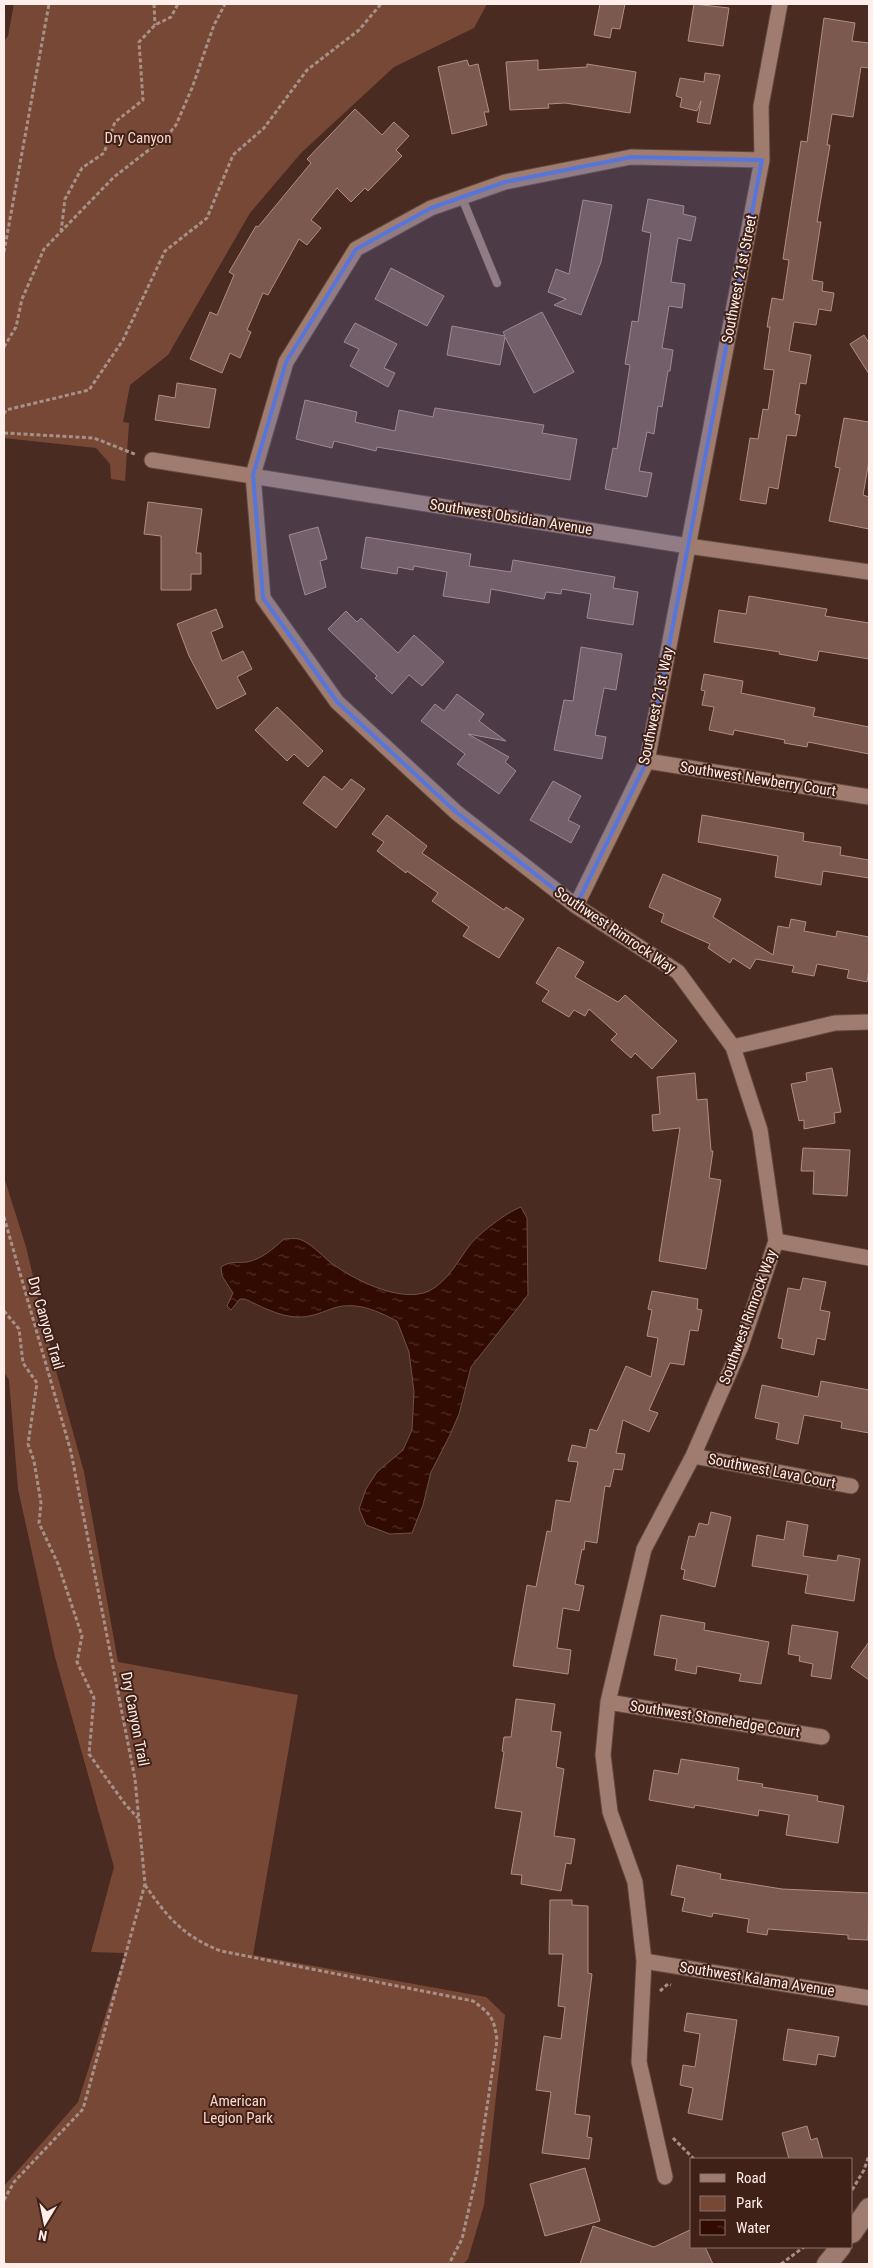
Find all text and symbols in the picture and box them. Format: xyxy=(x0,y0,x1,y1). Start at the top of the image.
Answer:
park label: Dry Canyon xyxy=(105,129,171,147)
street label: Southwest 21st Street xyxy=(718,213,760,345)
street label: Southwest Obsidian Avenue xyxy=(428,495,594,539)
street label: Southwest 21st Way xyxy=(635,646,677,766)
street label: Southwest Newberry Court xyxy=(679,758,837,800)
street label: Southwest Rimrock Way xyxy=(551,883,679,977)
street label: Southwest Rimrock Way xyxy=(715,1247,781,1387)
street label: Dry Canyon Trail xyxy=(24,1275,68,1371)
street label: Southwest Lava Court xyxy=(707,1450,837,1492)
street label: Dry Canyon Trail xyxy=(117,1670,153,1768)
street label: Southwest Stonehedge Court xyxy=(629,1697,801,1741)
street label: Southwest Kalama Avenue xyxy=(678,1958,836,2000)
park label: American Legion Park xyxy=(203,2092,273,2127)
legend xyxy=(690,2158,853,2248)
text: Road xyxy=(736,2169,766,2187)
text: Park xyxy=(736,2194,763,2212)
north arrow xyxy=(20,2198,70,2248)
text: Water xyxy=(736,2219,771,2237)
text: N xyxy=(37,2227,48,2244)

